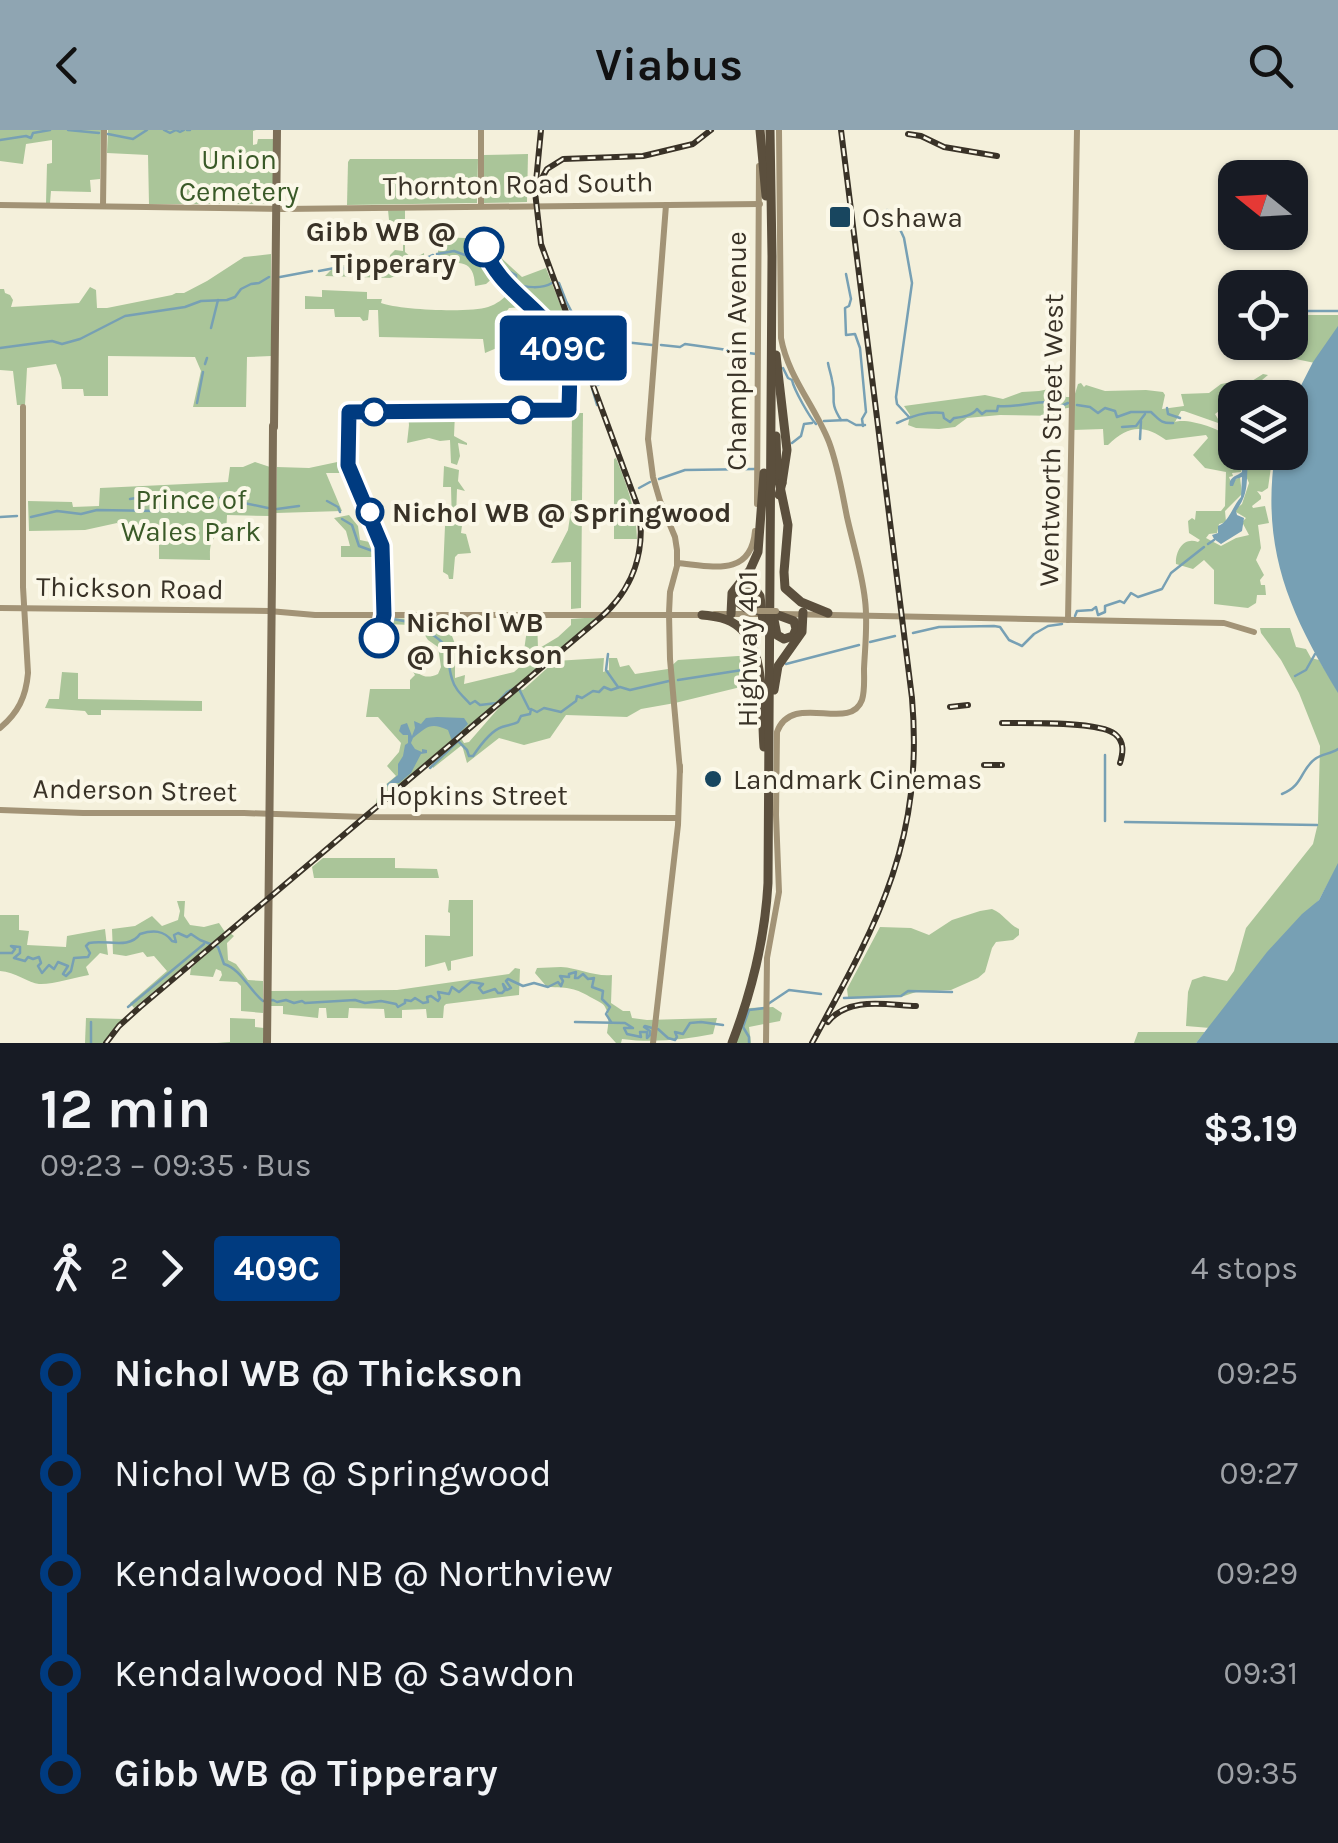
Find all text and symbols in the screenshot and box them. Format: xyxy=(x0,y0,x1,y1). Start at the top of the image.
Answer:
icon: back xyxy=(40,38,95,93)
icon: search xyxy=(1243,38,1298,93)
text: Viabus xyxy=(595,39,743,91)
park label: Union Cemetery xyxy=(179,143,299,208)
north arrow xyxy=(1218,160,1308,250)
map controls xyxy=(1218,160,1308,470)
street label: Thornton Road South xyxy=(383,165,653,203)
place label: Oshawa xyxy=(862,201,963,234)
marker: Oshawa xyxy=(827,204,853,230)
place label: Gibb WB @ Tipperary xyxy=(306,215,456,280)
marker: Gibb WB @ Tipperary xyxy=(465,228,503,266)
street label: Champlain Avenue xyxy=(720,231,753,471)
button: locate xyxy=(1218,270,1308,360)
street label: Wentworth Street West xyxy=(1032,293,1070,587)
line badge: 409C xyxy=(493,316,633,380)
text: 409C xyxy=(520,328,606,369)
button: layers xyxy=(1218,380,1308,470)
unlabelled marker xyxy=(508,397,534,423)
unlabelled marker xyxy=(361,399,387,425)
park label: Prince of Wales Park xyxy=(121,483,261,548)
place label: Nichol WB @ Springwood xyxy=(392,496,732,529)
marker: Nichol WB @ Springwood xyxy=(357,499,383,525)
street label: Thickson Road xyxy=(36,570,224,606)
street label: Highway 401 xyxy=(731,571,764,727)
place label: Nichol WB @ Thickson xyxy=(406,606,563,671)
marker: Nichol WB @ Thickson xyxy=(360,619,398,657)
place label: Landmark Cinemas xyxy=(733,763,982,796)
marker: Landmark Cinemas xyxy=(702,768,724,790)
street label: Anderson Street xyxy=(32,772,238,808)
street label: Hopkins Street xyxy=(378,779,568,812)
text: 12 min xyxy=(40,1077,211,1141)
text: $3.19 xyxy=(1203,1106,1298,1151)
text: 09:23 – 09:35 · Bus xyxy=(40,1147,312,1184)
icon: walk xyxy=(40,1241,95,1296)
icon: forward xyxy=(144,1241,199,1296)
text: 409C xyxy=(234,1248,320,1289)
text: 2 xyxy=(110,1250,129,1287)
text: 4 stops xyxy=(1191,1250,1298,1287)
text: Nichol WB @ Thickson xyxy=(114,1351,523,1396)
text: 09:25 xyxy=(1216,1355,1298,1392)
text: Nichol WB @ Springwood xyxy=(114,1451,552,1496)
text: 09:27 xyxy=(1220,1455,1298,1492)
text: Kendalwood NB @ Northview xyxy=(114,1551,613,1596)
text: 09:29 xyxy=(1216,1555,1298,1592)
text: Kendalwood NB @ Sawdon xyxy=(114,1651,575,1696)
text: 09:31 xyxy=(1224,1655,1298,1692)
text: Gibb WB @ Tipperary xyxy=(114,1751,498,1796)
text: 09:35 xyxy=(1216,1755,1298,1792)

